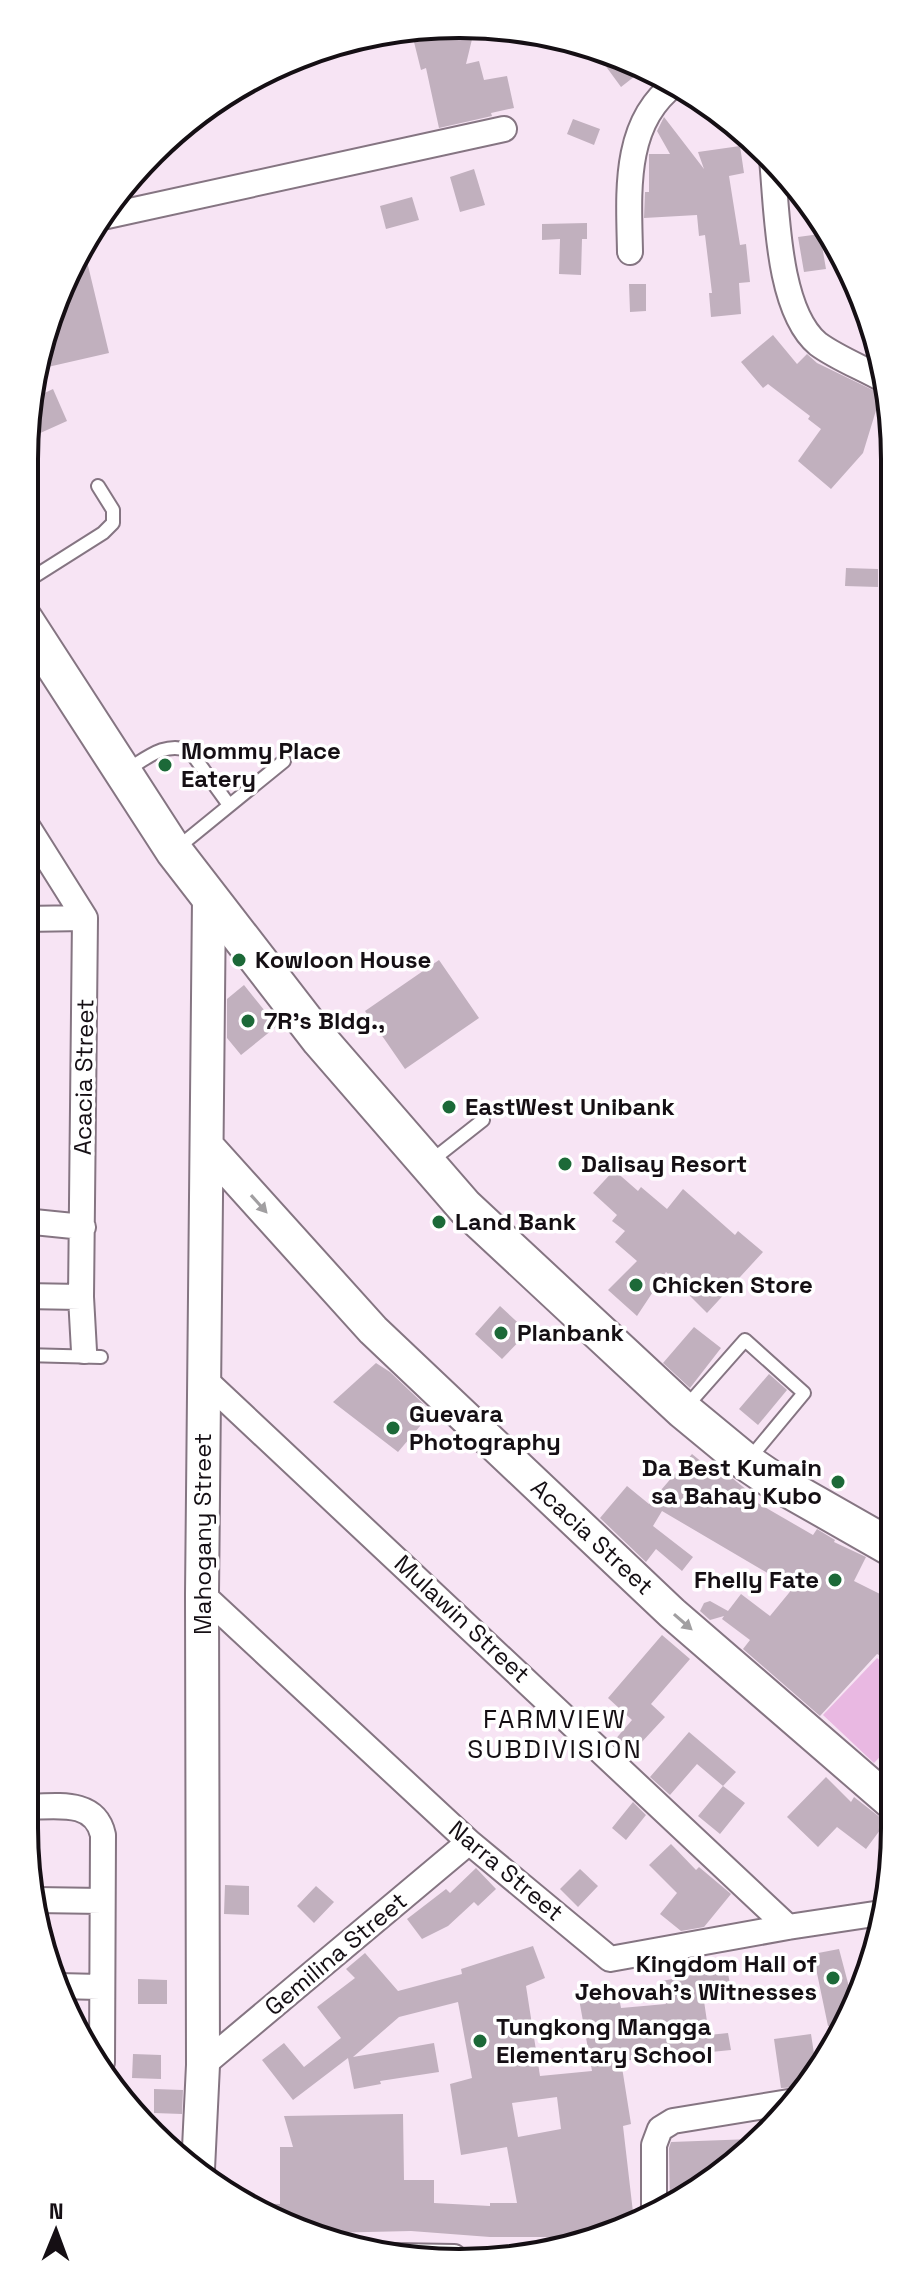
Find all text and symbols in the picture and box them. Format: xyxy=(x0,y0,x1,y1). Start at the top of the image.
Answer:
place label: Mommy Place Eatery xyxy=(181,735,341,794)
marker: Mommy Place Eatery xyxy=(156,756,174,774)
place label: Kowloon House xyxy=(255,944,431,975)
marker: Kowloon House xyxy=(230,951,248,969)
street label: Acacia Street xyxy=(67,998,100,1155)
place label: 7R's Bldg., xyxy=(264,1005,385,1036)
marker: 7R's Bldg., xyxy=(239,1012,257,1030)
place label: EastWest Unibank xyxy=(465,1091,675,1122)
marker: EastWest Unibank xyxy=(440,1098,458,1116)
place label: Dalisay Resort xyxy=(581,1148,747,1179)
marker: Dalisay Resort xyxy=(556,1155,574,1173)
one-way arrow xyxy=(250,1193,267,1213)
place label: Land Bank xyxy=(455,1206,577,1237)
marker: Land Bank xyxy=(430,1213,448,1231)
place label: Chicken Store xyxy=(652,1269,813,1300)
marker: Chicken Store xyxy=(627,1276,645,1294)
place label: Planbank xyxy=(517,1317,625,1348)
marker: Planbank xyxy=(492,1324,510,1342)
place label: Guevara Photography xyxy=(409,1398,561,1457)
marker: Guevara Photography xyxy=(384,1419,402,1437)
street label: Mahogany Street xyxy=(187,1433,218,1635)
place label: Da Best Kumain sa Bahay Kubo xyxy=(642,1452,822,1511)
street label: Acacia Street xyxy=(525,1472,660,1601)
marker: Da Best Kumain sa Bahay Kubo xyxy=(829,1473,847,1491)
street label: Mulawin Street xyxy=(388,1548,537,1689)
place label: Fhelly Fate xyxy=(694,1564,819,1595)
marker: Fhelly Fate xyxy=(826,1571,844,1589)
one-way arrow xyxy=(672,1613,692,1630)
district label: FARMVIEW SUBDIVISION xyxy=(467,1702,643,1766)
street label: Narra Street xyxy=(442,1814,570,1928)
street label: Gemilina Street xyxy=(258,1885,413,2022)
place label: Kingdom Hall of Jehovah's Witnesses xyxy=(575,1948,817,2007)
marker: Kingdom Hall of Jehovah's Witnesses xyxy=(824,1969,842,1987)
place label: Tungkong Mangga Elementary School xyxy=(496,2011,713,2070)
marker: Tungkong Mangga Elementary School xyxy=(471,2032,489,2050)
north arrow xyxy=(16,2191,96,2271)
text: N xyxy=(49,2197,64,2225)

